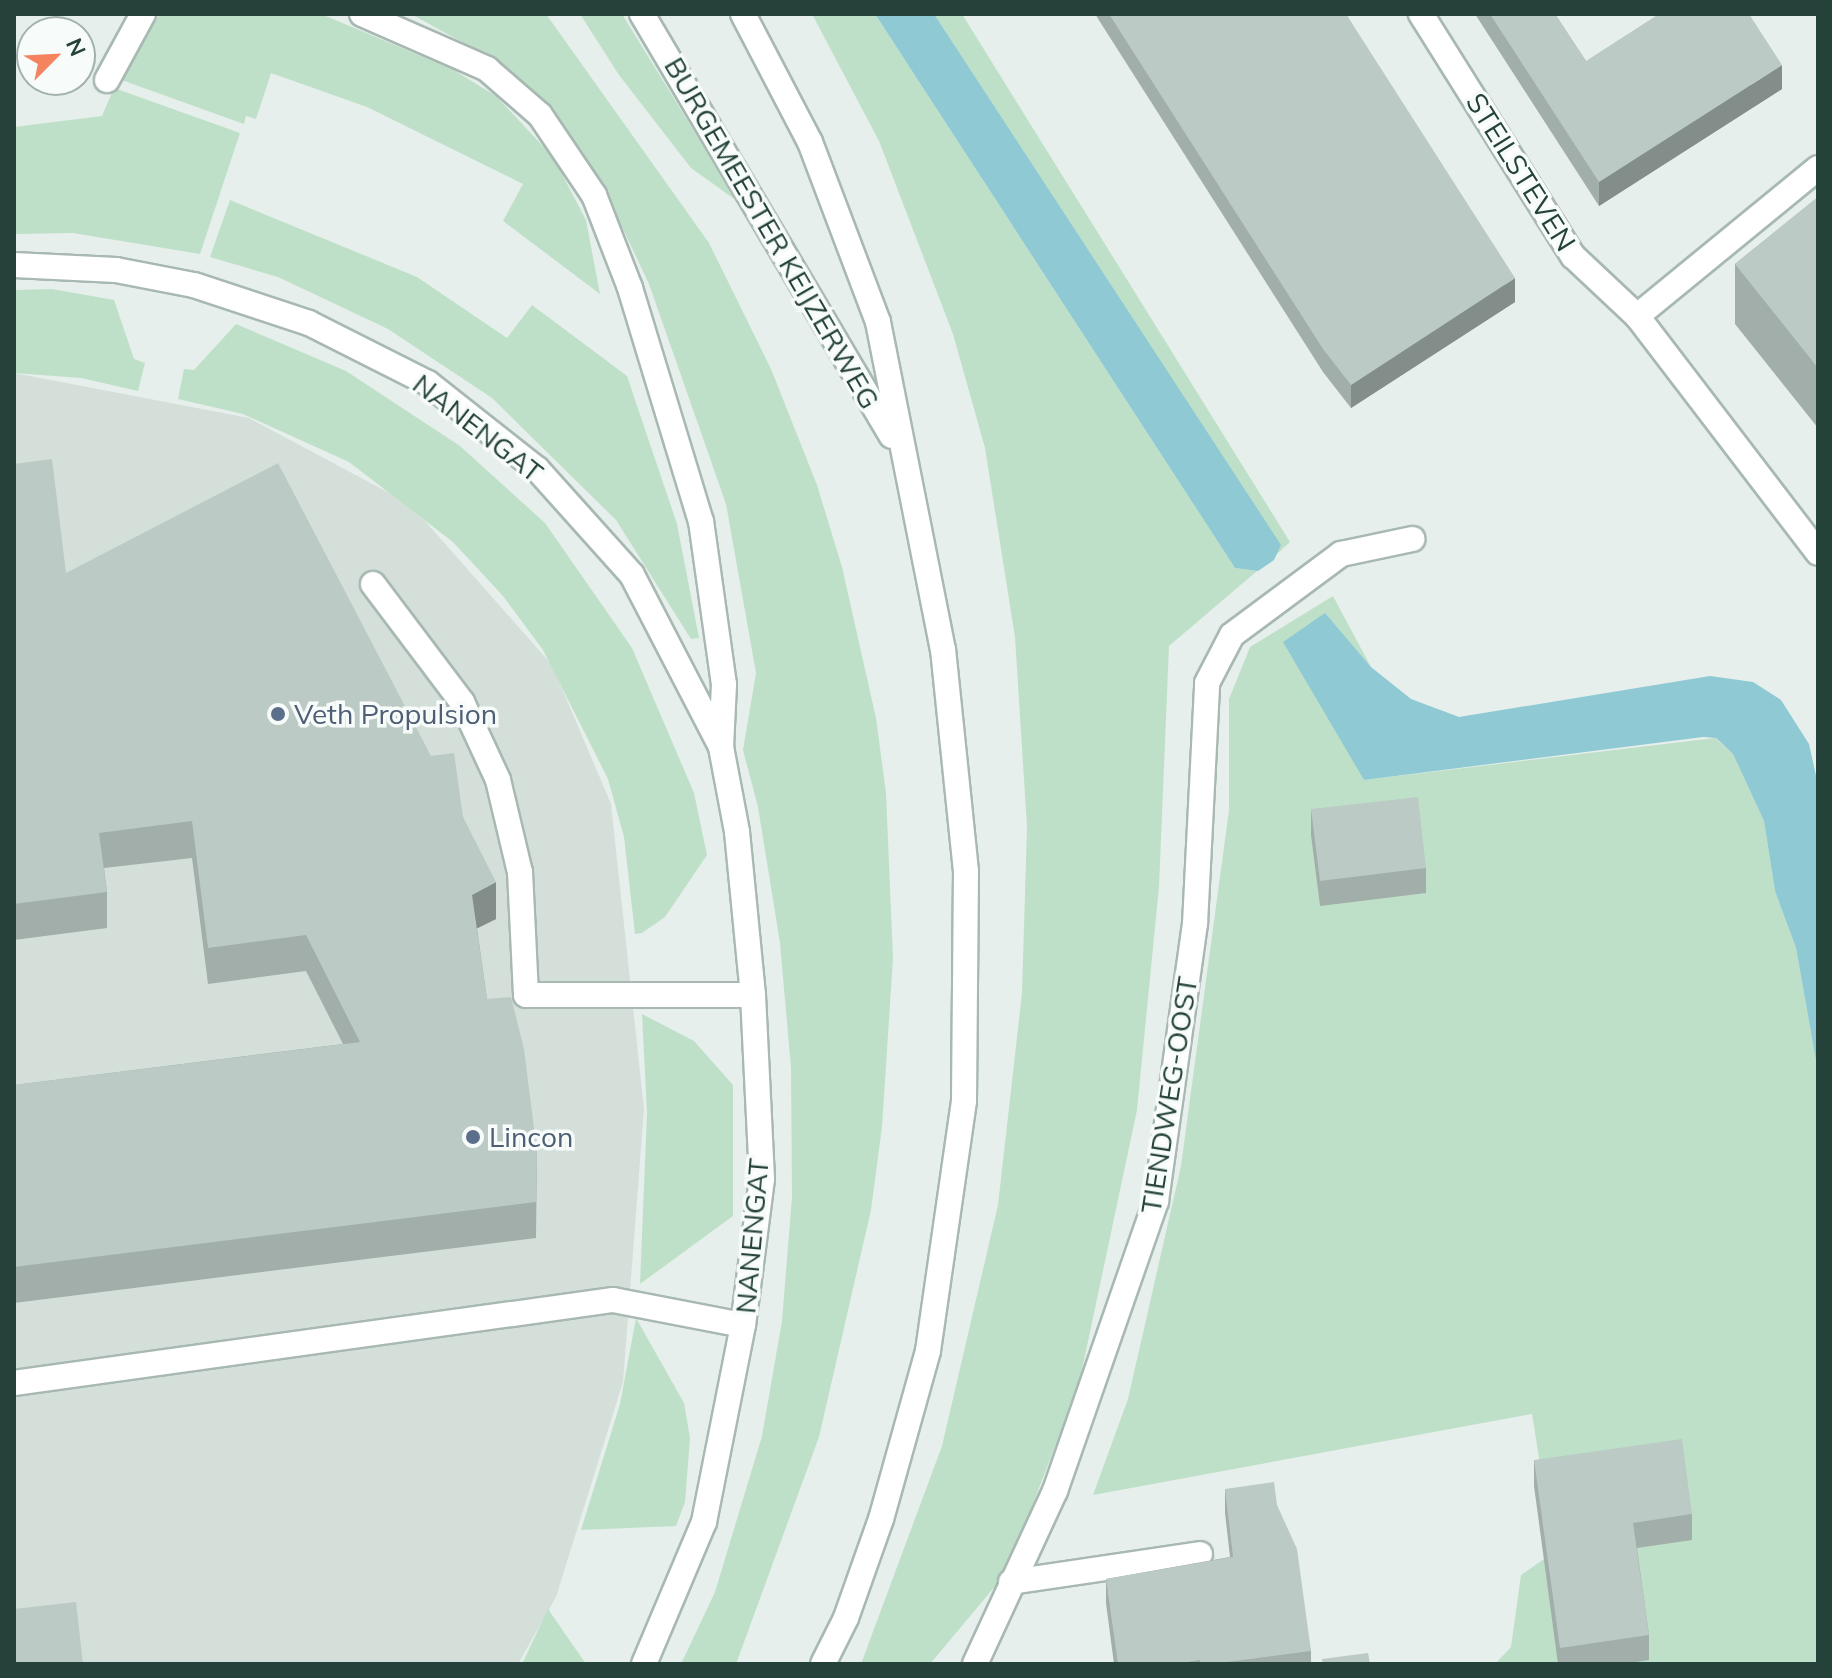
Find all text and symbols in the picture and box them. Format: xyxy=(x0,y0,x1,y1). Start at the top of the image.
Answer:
north arrow xyxy=(16,16,96,96)
text: N xyxy=(60,34,92,60)
street label: BURGEMEESTER KEIJZERWEG xyxy=(657,51,887,415)
street label: STEILSTEVEN xyxy=(1459,87,1583,257)
street label: NANENGAT xyxy=(406,367,550,489)
place label: Veth Propulsion xyxy=(294,697,497,731)
marker: Veth Propulsion xyxy=(269,705,287,723)
street label: TIENDWEG-OOST xyxy=(1134,974,1204,1216)
place label: Lincon xyxy=(489,1120,573,1154)
marker: Lincon xyxy=(464,1128,482,1146)
street label: NANENGAT xyxy=(728,1157,776,1315)

